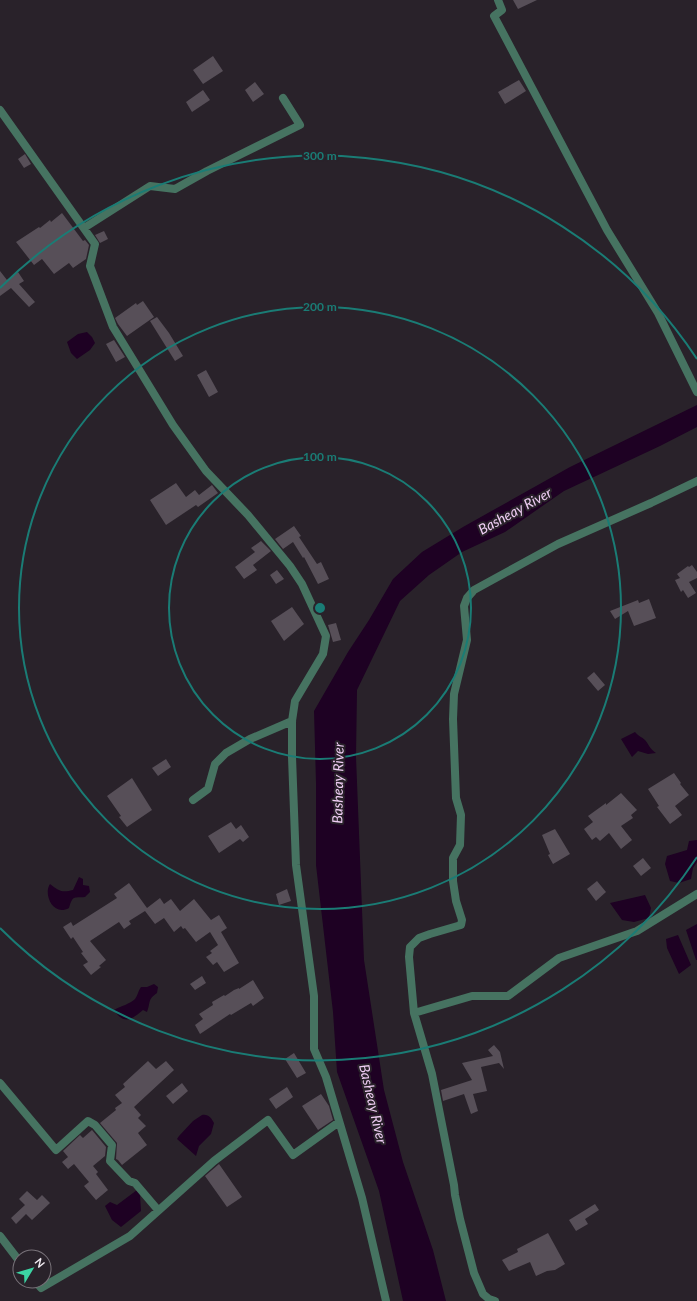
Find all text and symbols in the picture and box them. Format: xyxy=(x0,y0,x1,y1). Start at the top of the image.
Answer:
text: 300 m xyxy=(303,148,337,163)
text: 200 m xyxy=(303,299,337,314)
text: 100 m xyxy=(303,449,337,464)
water label: Basheay River xyxy=(475,483,555,538)
centre of rings xyxy=(313,601,327,615)
water label: Basheay River xyxy=(328,742,347,824)
water label: Basheay River xyxy=(356,1062,391,1146)
north arrow xyxy=(12,1249,52,1289)
text: N xyxy=(33,1255,48,1270)

